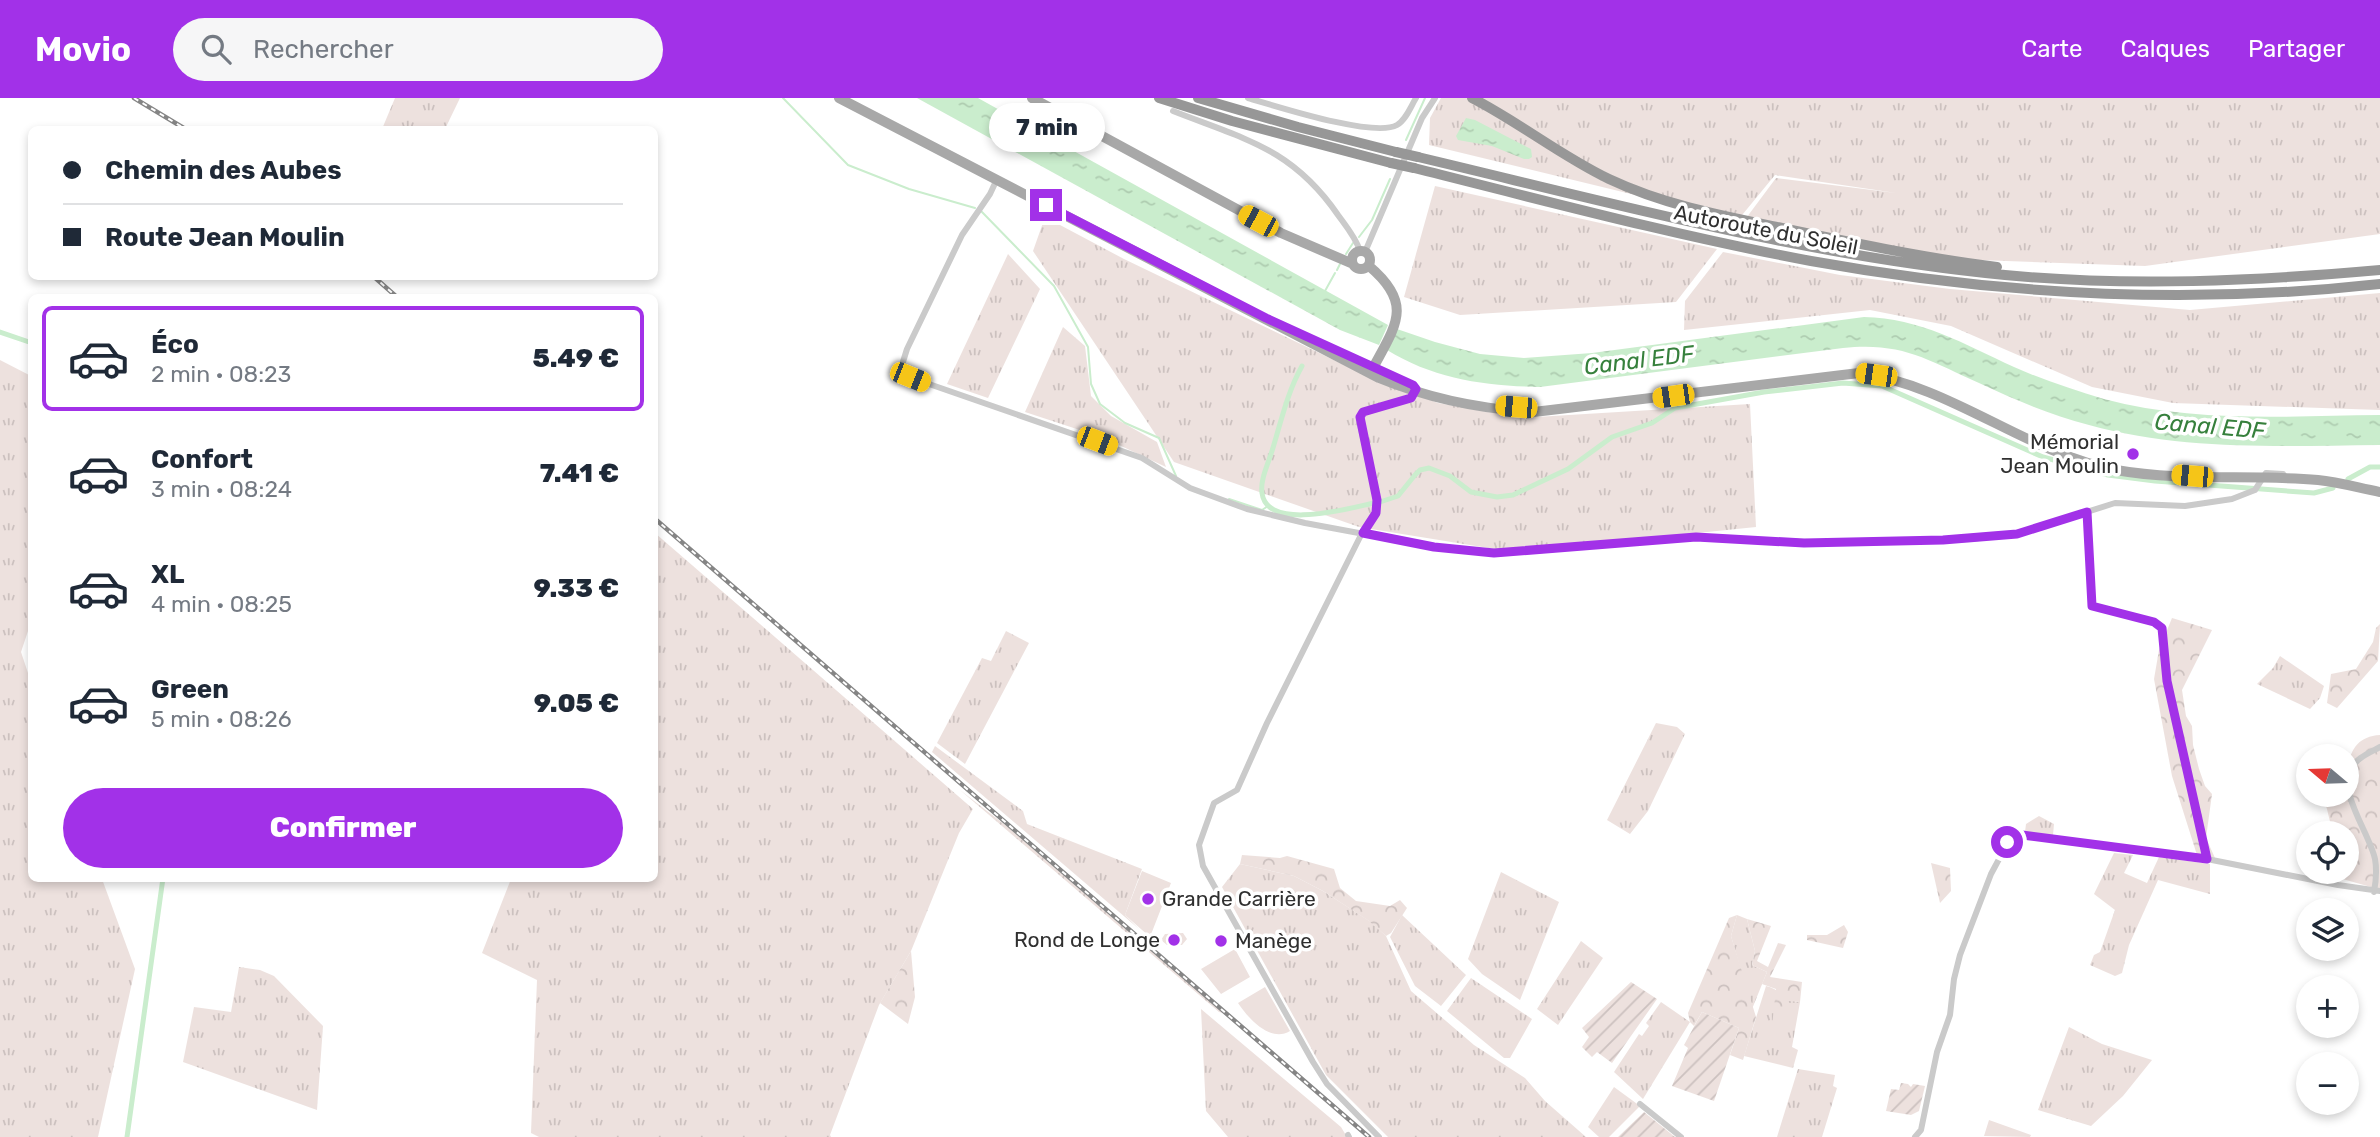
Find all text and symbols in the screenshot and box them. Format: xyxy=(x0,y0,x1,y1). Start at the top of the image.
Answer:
search box xyxy=(173,18,663,81)
text: Movio xyxy=(35,30,131,69)
icon: search xyxy=(197,30,235,68)
text: Rechercher xyxy=(253,34,394,65)
text: Carte xyxy=(2021,35,2082,63)
text: Calques xyxy=(2120,35,2210,63)
text: Partager xyxy=(2248,35,2345,63)
callout: 7 min xyxy=(988,104,1104,153)
text: 7 min xyxy=(1016,113,1078,141)
text: Chemin des Aubes xyxy=(105,155,342,186)
route end xyxy=(1030,189,1062,221)
street label: Autoroute du Soleil xyxy=(1672,199,1860,260)
car xyxy=(1235,202,1282,240)
text: Route Jean Moulin xyxy=(105,222,345,253)
icon: car xyxy=(67,327,130,390)
text: Éco xyxy=(151,329,199,360)
water label: Canal EDF xyxy=(1582,339,1697,381)
text: 5.49 € xyxy=(532,343,619,374)
car xyxy=(887,359,934,395)
text: 2 min · 08:23 xyxy=(151,360,291,388)
car xyxy=(1854,362,1899,388)
car xyxy=(1651,383,1696,409)
car xyxy=(1495,395,1538,419)
water label: Canal EDF xyxy=(2154,407,2268,445)
car xyxy=(1074,424,1121,458)
place label: Mémorial Jean Moulin xyxy=(2000,429,2119,478)
icon: car xyxy=(67,442,130,505)
text: Confort xyxy=(151,444,253,475)
marker: Mémorial Jean Moulin xyxy=(2125,446,2141,462)
text: 7.41 € xyxy=(540,458,619,489)
car xyxy=(2171,464,2214,488)
text: 3 min · 08:24 xyxy=(151,475,292,503)
icon: car xyxy=(67,557,130,620)
text: XL xyxy=(151,559,184,590)
text: 9.33 € xyxy=(534,573,619,604)
text: 4 min · 08:25 xyxy=(151,590,292,618)
icon: car xyxy=(67,672,130,735)
text: Green xyxy=(151,674,229,705)
text: 9.05 € xyxy=(534,688,619,719)
text: 5 min · 08:26 xyxy=(151,705,292,733)
north arrow xyxy=(2296,744,2359,807)
map controls xyxy=(2296,744,2359,1115)
button: Confirmer xyxy=(63,788,623,868)
button: locate xyxy=(2296,821,2359,884)
route start xyxy=(1991,826,2023,858)
place label: Grande Carrière xyxy=(1162,886,1316,911)
marker: Grande Carrière xyxy=(1140,891,1156,907)
button: layers xyxy=(2296,898,2359,961)
place label: Rond de Longe xyxy=(1014,927,1160,952)
place label: Manège xyxy=(1235,928,1312,953)
marker: Rond de Longe xyxy=(1166,932,1182,948)
marker: Manège xyxy=(1213,933,1229,949)
button: + xyxy=(2296,975,2359,1038)
button: − xyxy=(2296,1052,2359,1115)

